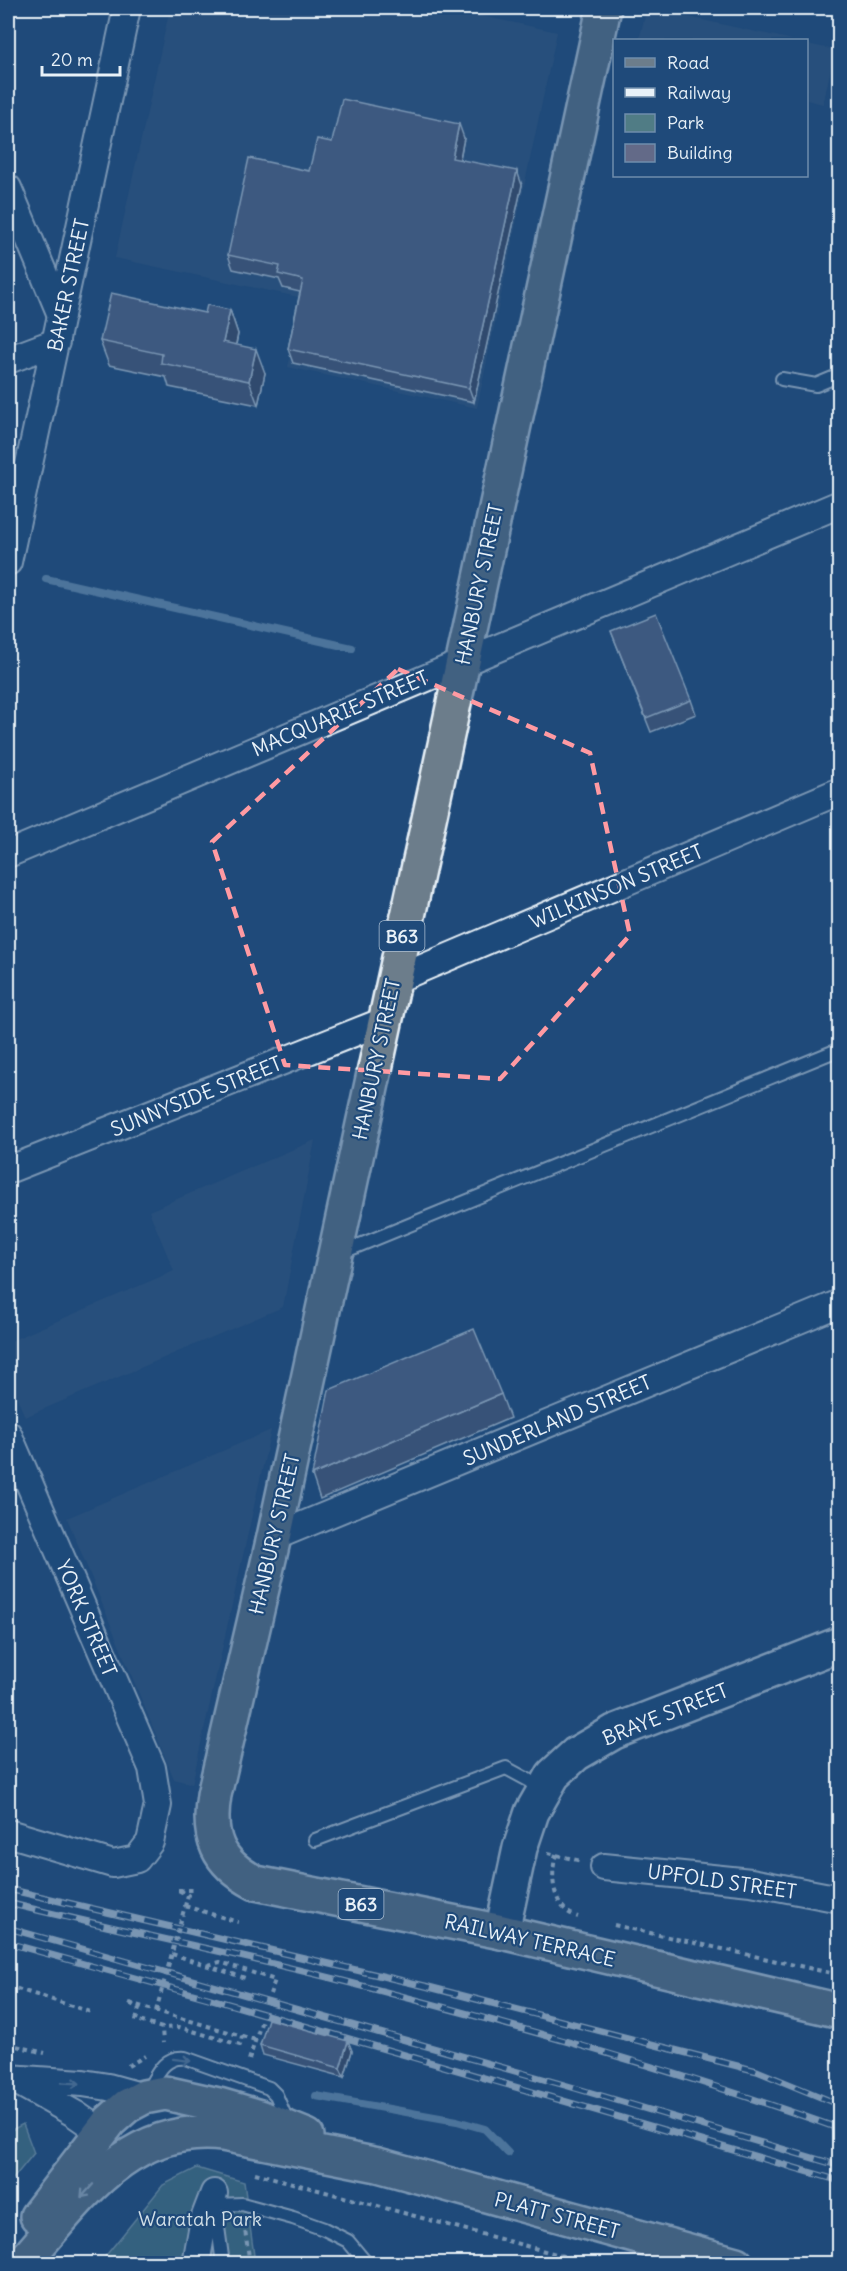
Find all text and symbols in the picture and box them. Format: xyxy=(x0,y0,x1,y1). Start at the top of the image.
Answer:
scale bar xyxy=(42,39,120,77)
legend xyxy=(613,39,808,177)
text: 20 m xyxy=(51,48,93,71)
text: Road xyxy=(667,51,710,74)
text: Railway xyxy=(667,81,731,104)
text: Park xyxy=(667,111,704,134)
text: Building xyxy=(667,141,732,164)
street label: BAKER STREET xyxy=(42,216,94,354)
street label: HANBURY STREET xyxy=(450,501,508,667)
street label: MACQUARIE STREET xyxy=(248,664,432,762)
street label: WILKINSON STREET xyxy=(525,838,707,934)
road number: B63 xyxy=(380,921,424,951)
street label: HANBURY STREET xyxy=(347,976,405,1142)
street label: SUNNYSIDE STREET xyxy=(107,1050,285,1142)
street label: SUNDERLAND STREET xyxy=(459,1369,655,1471)
street label: HANBURY STREET xyxy=(243,1451,305,1617)
street label: YORK STREET xyxy=(51,1556,123,1680)
street label: BRAYE STREET xyxy=(598,1677,732,1751)
street label: UPFOLD STREET xyxy=(646,1858,798,1904)
road number: B63 xyxy=(338,1889,384,1919)
street label: RAILWAY TERRACE xyxy=(442,1908,618,1972)
one-way arrow xyxy=(172,2055,191,2066)
one-way arrow xyxy=(61,2077,81,2088)
one-way arrow xyxy=(80,2183,94,2198)
street label: PLATT STREET xyxy=(492,2186,622,2244)
park label: Waratah Park xyxy=(138,2206,262,2231)

